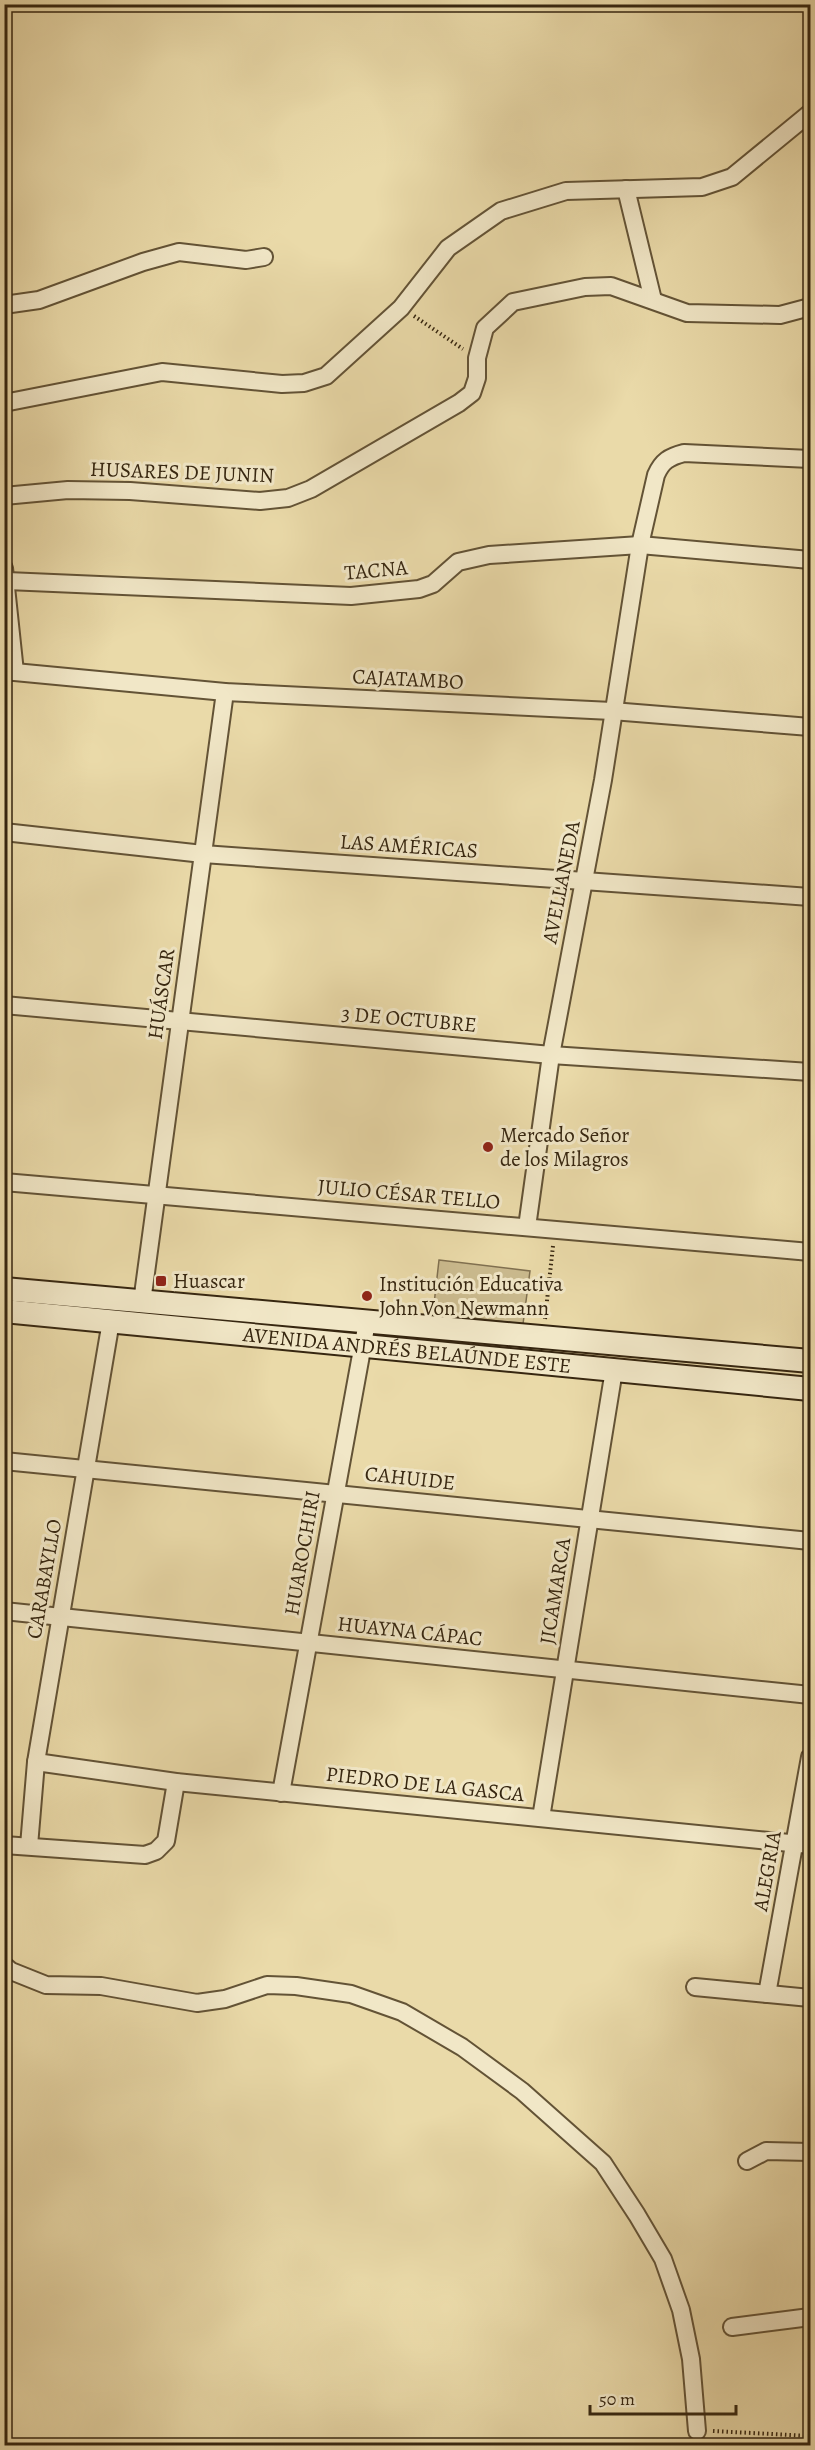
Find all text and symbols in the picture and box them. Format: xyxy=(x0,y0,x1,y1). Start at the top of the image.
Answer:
street label: HUSARES DE JUNIN xyxy=(89,455,275,489)
street label: TACNA xyxy=(343,553,409,587)
street label: CAJATAMBO xyxy=(352,662,464,696)
street label: AVELLANEDA xyxy=(535,817,587,947)
street label: LAS AMÉRICAS xyxy=(339,827,479,865)
street label: HUÁSCAR xyxy=(141,947,181,1041)
street label: 3 DE OCTUBRE xyxy=(340,999,478,1039)
place label: Mercado Señor de los Milagros xyxy=(500,1121,629,1173)
marker: Mercado Señor de los Milagros xyxy=(481,1140,495,1154)
street label: JULIO CÉSAR TELLO xyxy=(317,1172,501,1216)
place label: Huascar xyxy=(173,1267,245,1295)
place label: Institución Educativa John Von Newmann xyxy=(379,1270,563,1322)
marker: Huascar xyxy=(154,1274,168,1288)
marker: Institución Educativa John Von Newmann xyxy=(360,1289,374,1303)
street label: AVENIDA ANDRÉS BELAÚNDE ESTE xyxy=(241,1320,572,1380)
street label: CAHUIDE xyxy=(364,1459,456,1497)
street label: HUAROCHIRI xyxy=(277,1488,327,1618)
street label: CARABAYLLO xyxy=(20,1517,68,1641)
street label: JICAMARCA xyxy=(533,1535,577,1646)
street label: HUAYNA CÁPAC xyxy=(336,1609,484,1653)
street label: PIEDRO DE LA GASCA xyxy=(324,1760,526,1808)
street label: ALEGRIA xyxy=(746,1828,788,1914)
scale bar xyxy=(590,2378,736,2416)
text: 50 m xyxy=(599,2387,635,2411)

